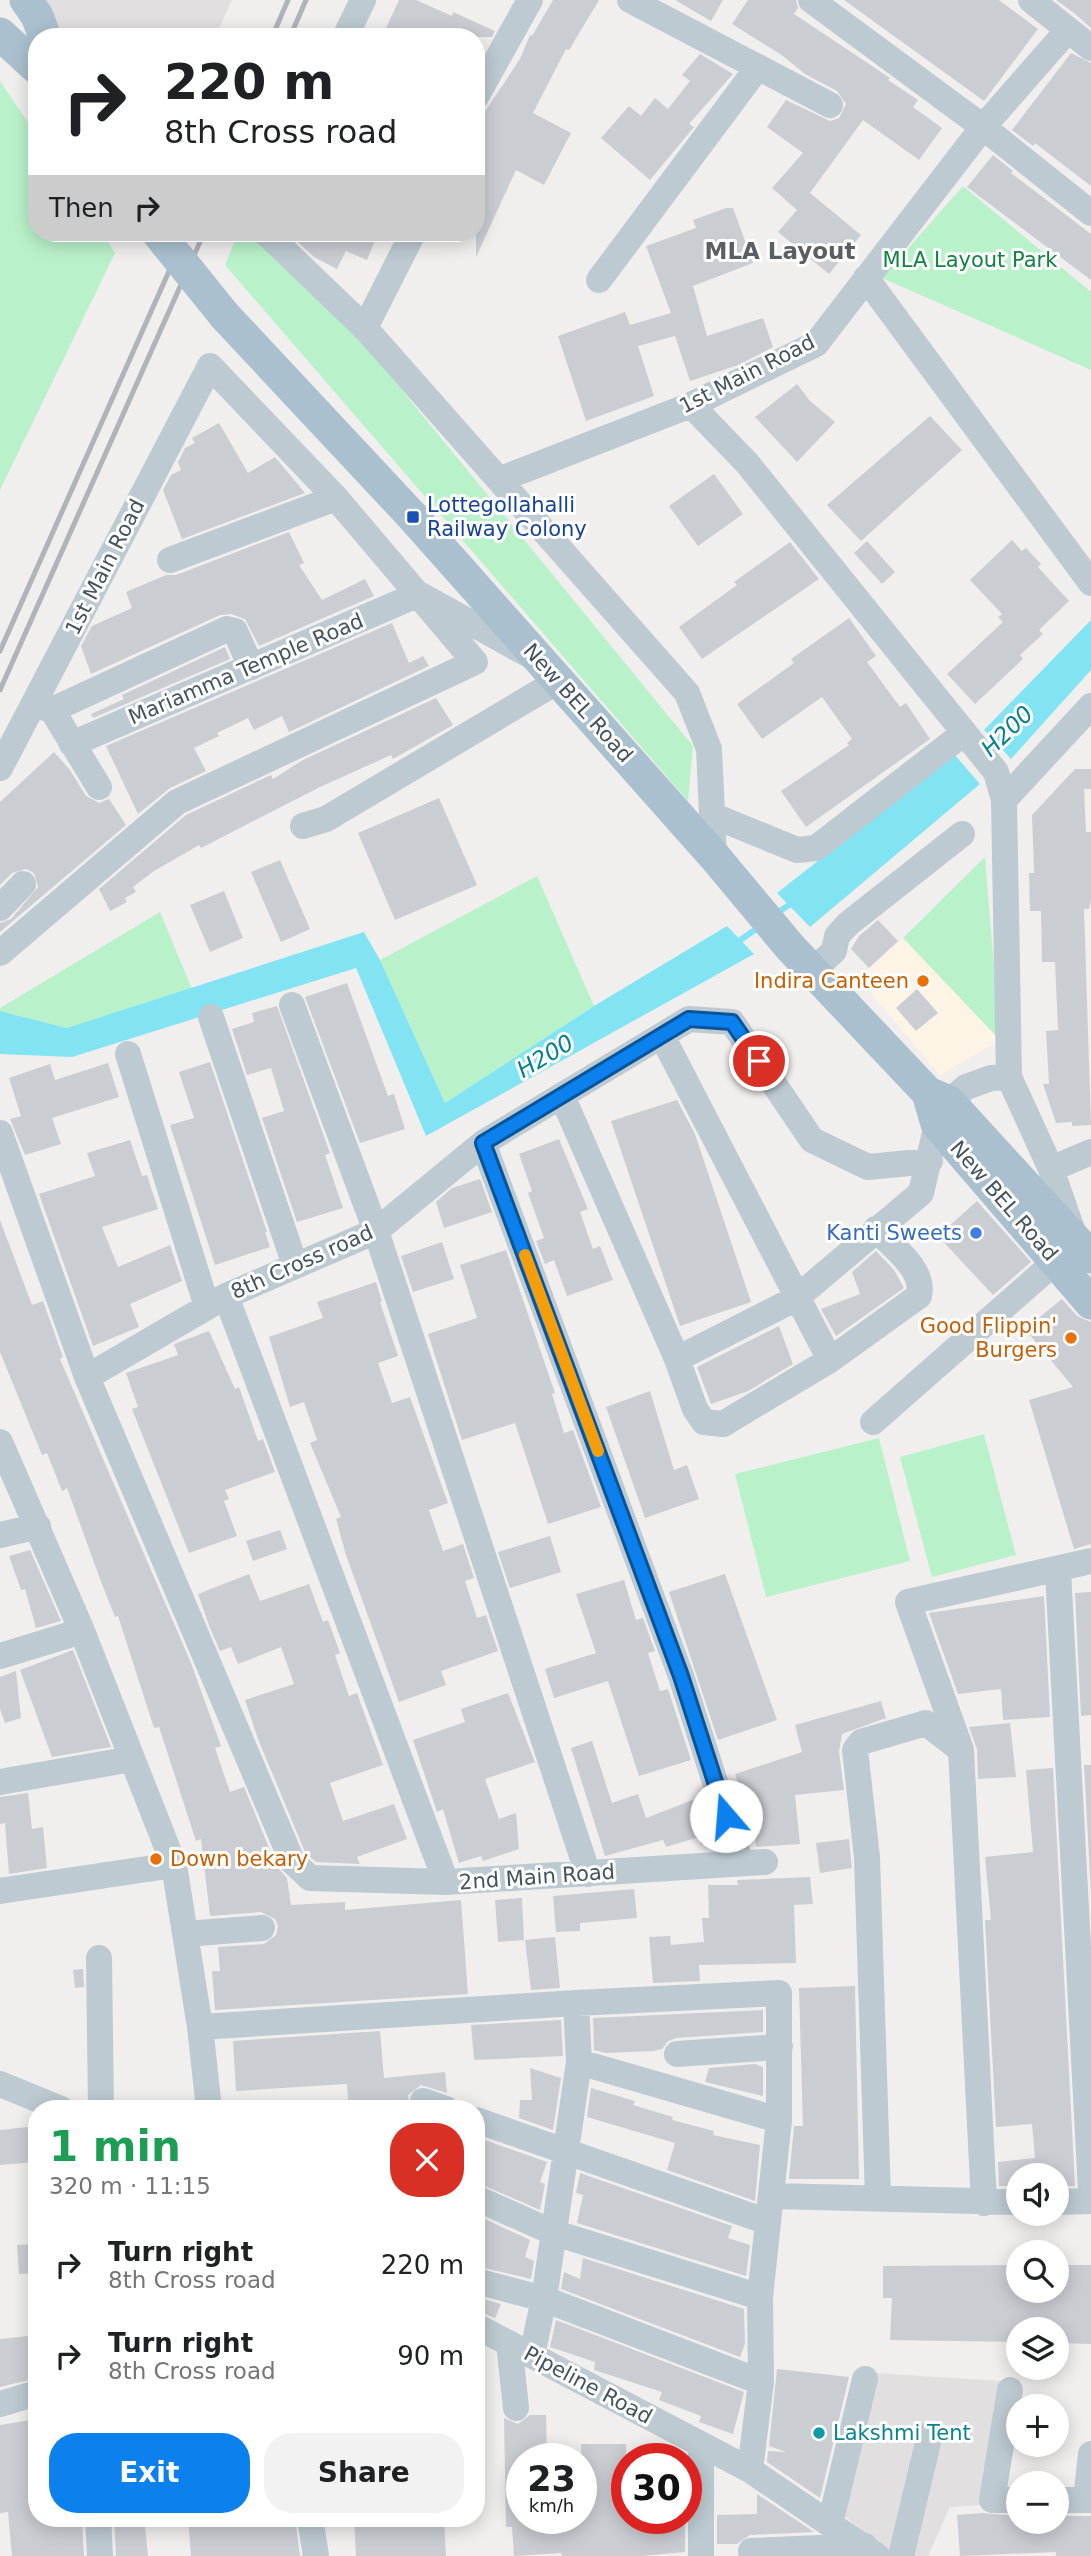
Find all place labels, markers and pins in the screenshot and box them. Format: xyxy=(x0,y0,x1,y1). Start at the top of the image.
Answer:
place label: Lottegollahalli Railway Colony xyxy=(427,493,587,541)
marker: Lottegollahalli Railway Colony xyxy=(405,509,421,525)
place label: Indira Canteen xyxy=(754,969,909,993)
marker: Indira Canteen xyxy=(915,973,931,989)
pin xyxy=(729,1031,789,1091)
place label: Kanti Sweets xyxy=(826,1221,962,1245)
marker: Kanti Sweets xyxy=(968,1225,984,1241)
place label: Good Flippin' Burgers xyxy=(920,1314,1057,1362)
marker: Good Flippin' Burgers xyxy=(1063,1330,1079,1346)
place label: Down bekary xyxy=(170,1847,308,1871)
marker: Down bekary xyxy=(148,1851,164,1867)
place label: Lakshmi Tent xyxy=(833,2421,971,2445)
marker: Lakshmi Tent xyxy=(811,2425,827,2441)

